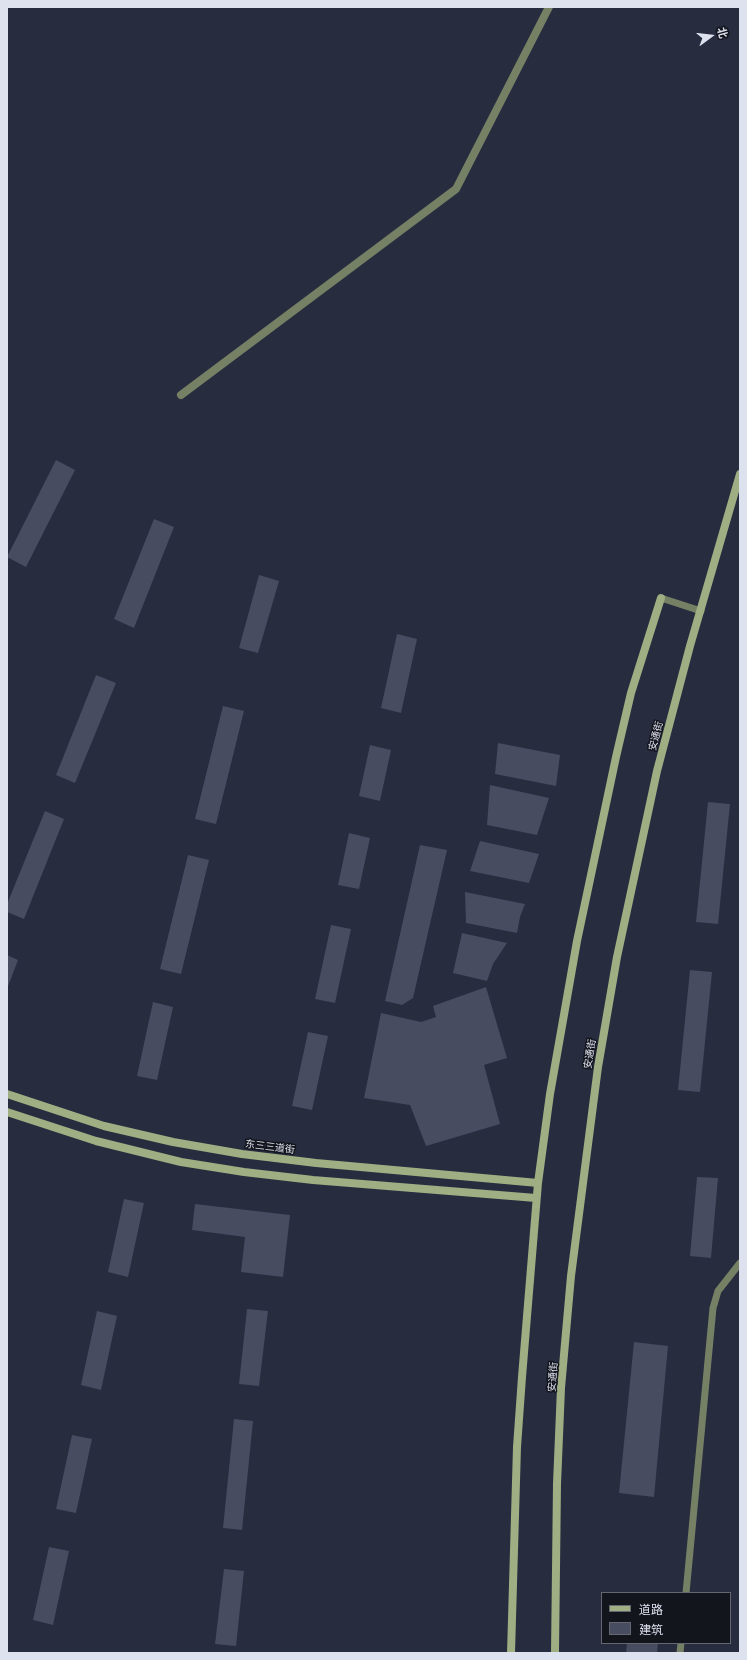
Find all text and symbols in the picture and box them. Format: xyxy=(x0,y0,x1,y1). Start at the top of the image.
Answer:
north arrow xyxy=(691,16,731,56)
text: 北 xyxy=(715,26,730,40)
street label: 安通街 xyxy=(646,720,666,752)
street label: 安通街 xyxy=(582,1038,598,1070)
street label: 东三三道街 xyxy=(244,1138,296,1156)
street label: 安通街 xyxy=(546,1362,560,1392)
legend xyxy=(601,1592,731,1644)
text: 道路 xyxy=(639,1603,663,1617)
text: 建筑 xyxy=(639,1623,663,1637)

